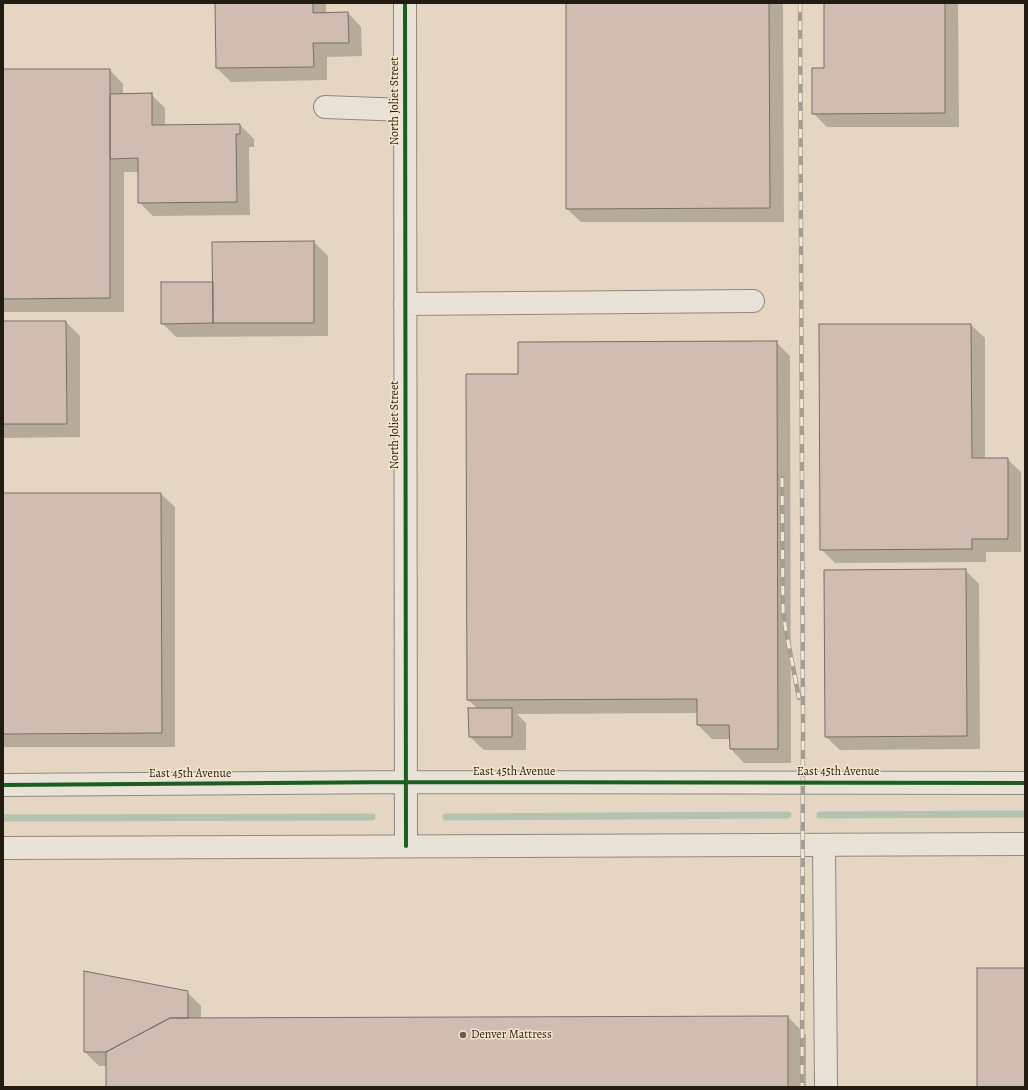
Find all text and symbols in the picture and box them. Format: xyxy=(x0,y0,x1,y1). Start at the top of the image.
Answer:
street label: North Joliet Street xyxy=(388,57,402,145)
street label: North Joliet Street xyxy=(388,381,402,469)
street label: East 45th Avenue xyxy=(473,765,555,779)
street label: East 45th Avenue xyxy=(797,765,879,779)
street label: East 45th Avenue xyxy=(149,767,231,781)
place label: Denver Mattress xyxy=(471,1028,552,1042)
marker: Denver Mattress xyxy=(458,1030,468,1040)

